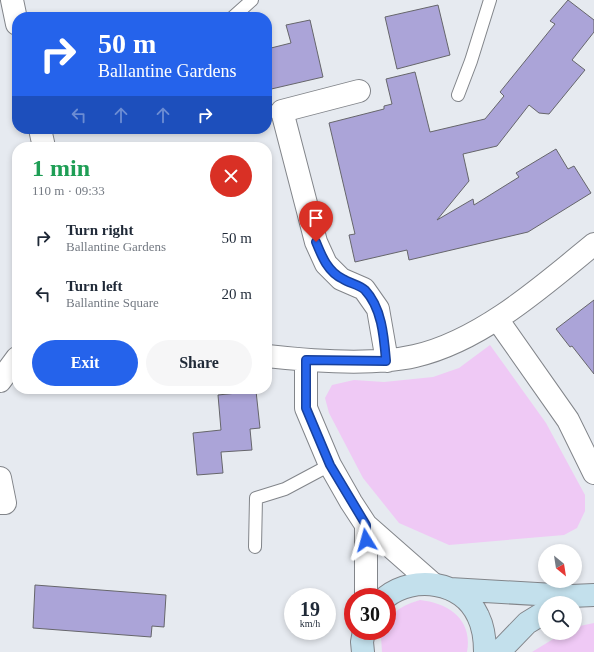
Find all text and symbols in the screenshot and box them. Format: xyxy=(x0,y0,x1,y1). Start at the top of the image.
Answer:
icon: right xyxy=(32,28,84,80)
text: 50 m xyxy=(98,28,156,59)
text: Ballantine Gardens xyxy=(98,61,236,81)
icon: left xyxy=(68,104,90,126)
icon: ahead xyxy=(110,104,132,126)
icon: ahead xyxy=(152,104,174,126)
icon: right xyxy=(194,104,216,126)
text: 1 min xyxy=(32,155,90,181)
button: close xyxy=(210,155,252,197)
text: 110 m · 09:33 xyxy=(32,183,105,198)
pin xyxy=(299,201,333,242)
icon: arrive xyxy=(305,207,327,229)
text: Turn right xyxy=(66,222,133,238)
icon: right xyxy=(32,227,54,249)
text: 50 m xyxy=(222,230,252,246)
text: Ballantine Gardens xyxy=(66,239,166,254)
text: Turn left xyxy=(66,278,123,294)
icon: left xyxy=(32,283,54,305)
text: 20 m xyxy=(222,286,252,302)
text: Ballantine Square xyxy=(66,295,159,310)
button: Exit xyxy=(32,340,138,386)
button: Share xyxy=(146,340,252,386)
position arrow xyxy=(345,519,387,561)
north arrow xyxy=(538,544,582,588)
map controls xyxy=(538,544,582,640)
speed limit sign: 30 xyxy=(344,588,396,640)
button: search xyxy=(538,596,582,640)
text: 19 xyxy=(300,598,320,620)
text: km/h xyxy=(300,618,320,629)

